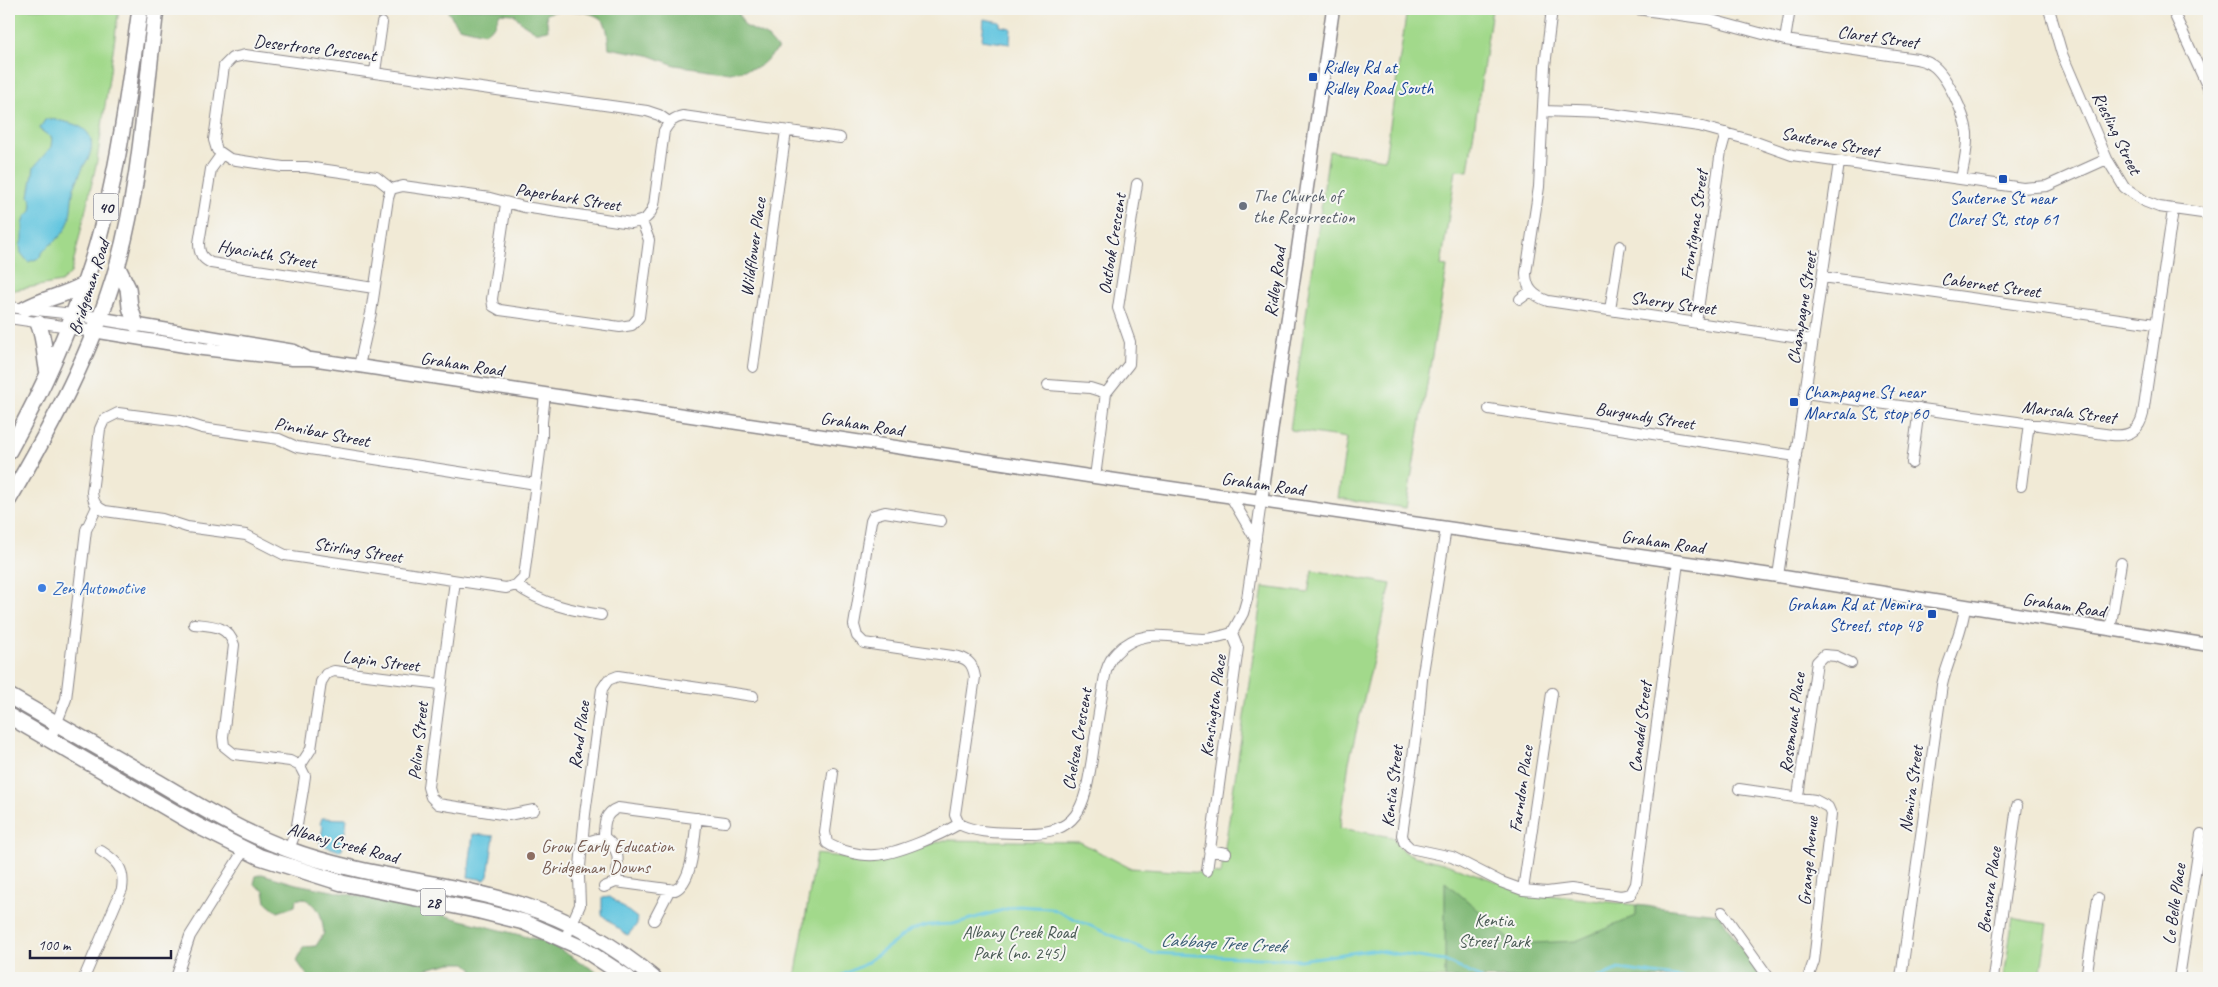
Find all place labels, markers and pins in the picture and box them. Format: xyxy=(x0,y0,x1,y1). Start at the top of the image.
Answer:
place label: Ridley Rd at Ridley Road South xyxy=(1323,56,1434,99)
marker: Ridley Rd at Ridley Road South xyxy=(1307,71,1319,83)
marker: Sauterne St near Claret St, stop 61 xyxy=(1997,173,2009,185)
place label: The Church of the Resurrection xyxy=(1253,185,1356,228)
place label: Sauterne St near Claret St, stop 61 xyxy=(1948,187,2059,230)
marker: The Church of the Resurrection xyxy=(1237,200,1249,212)
place label: Champagne St near Marsala St, stop 60 xyxy=(1804,381,1930,424)
marker: Champagne St near Marsala St, stop 60 xyxy=(1788,396,1800,408)
place label: Zen Automotive xyxy=(52,577,146,599)
marker: Zen Automotive xyxy=(36,582,48,594)
place label: Graham Rd at Nemira Street, stop 48 xyxy=(1787,593,1924,636)
marker: Graham Rd at Nemira Street, stop 48 xyxy=(1926,608,1938,620)
place label: Grow Early Education Bridgeman Downs xyxy=(541,835,675,878)
marker: Grow Early Education Bridgeman Downs xyxy=(525,850,537,862)

